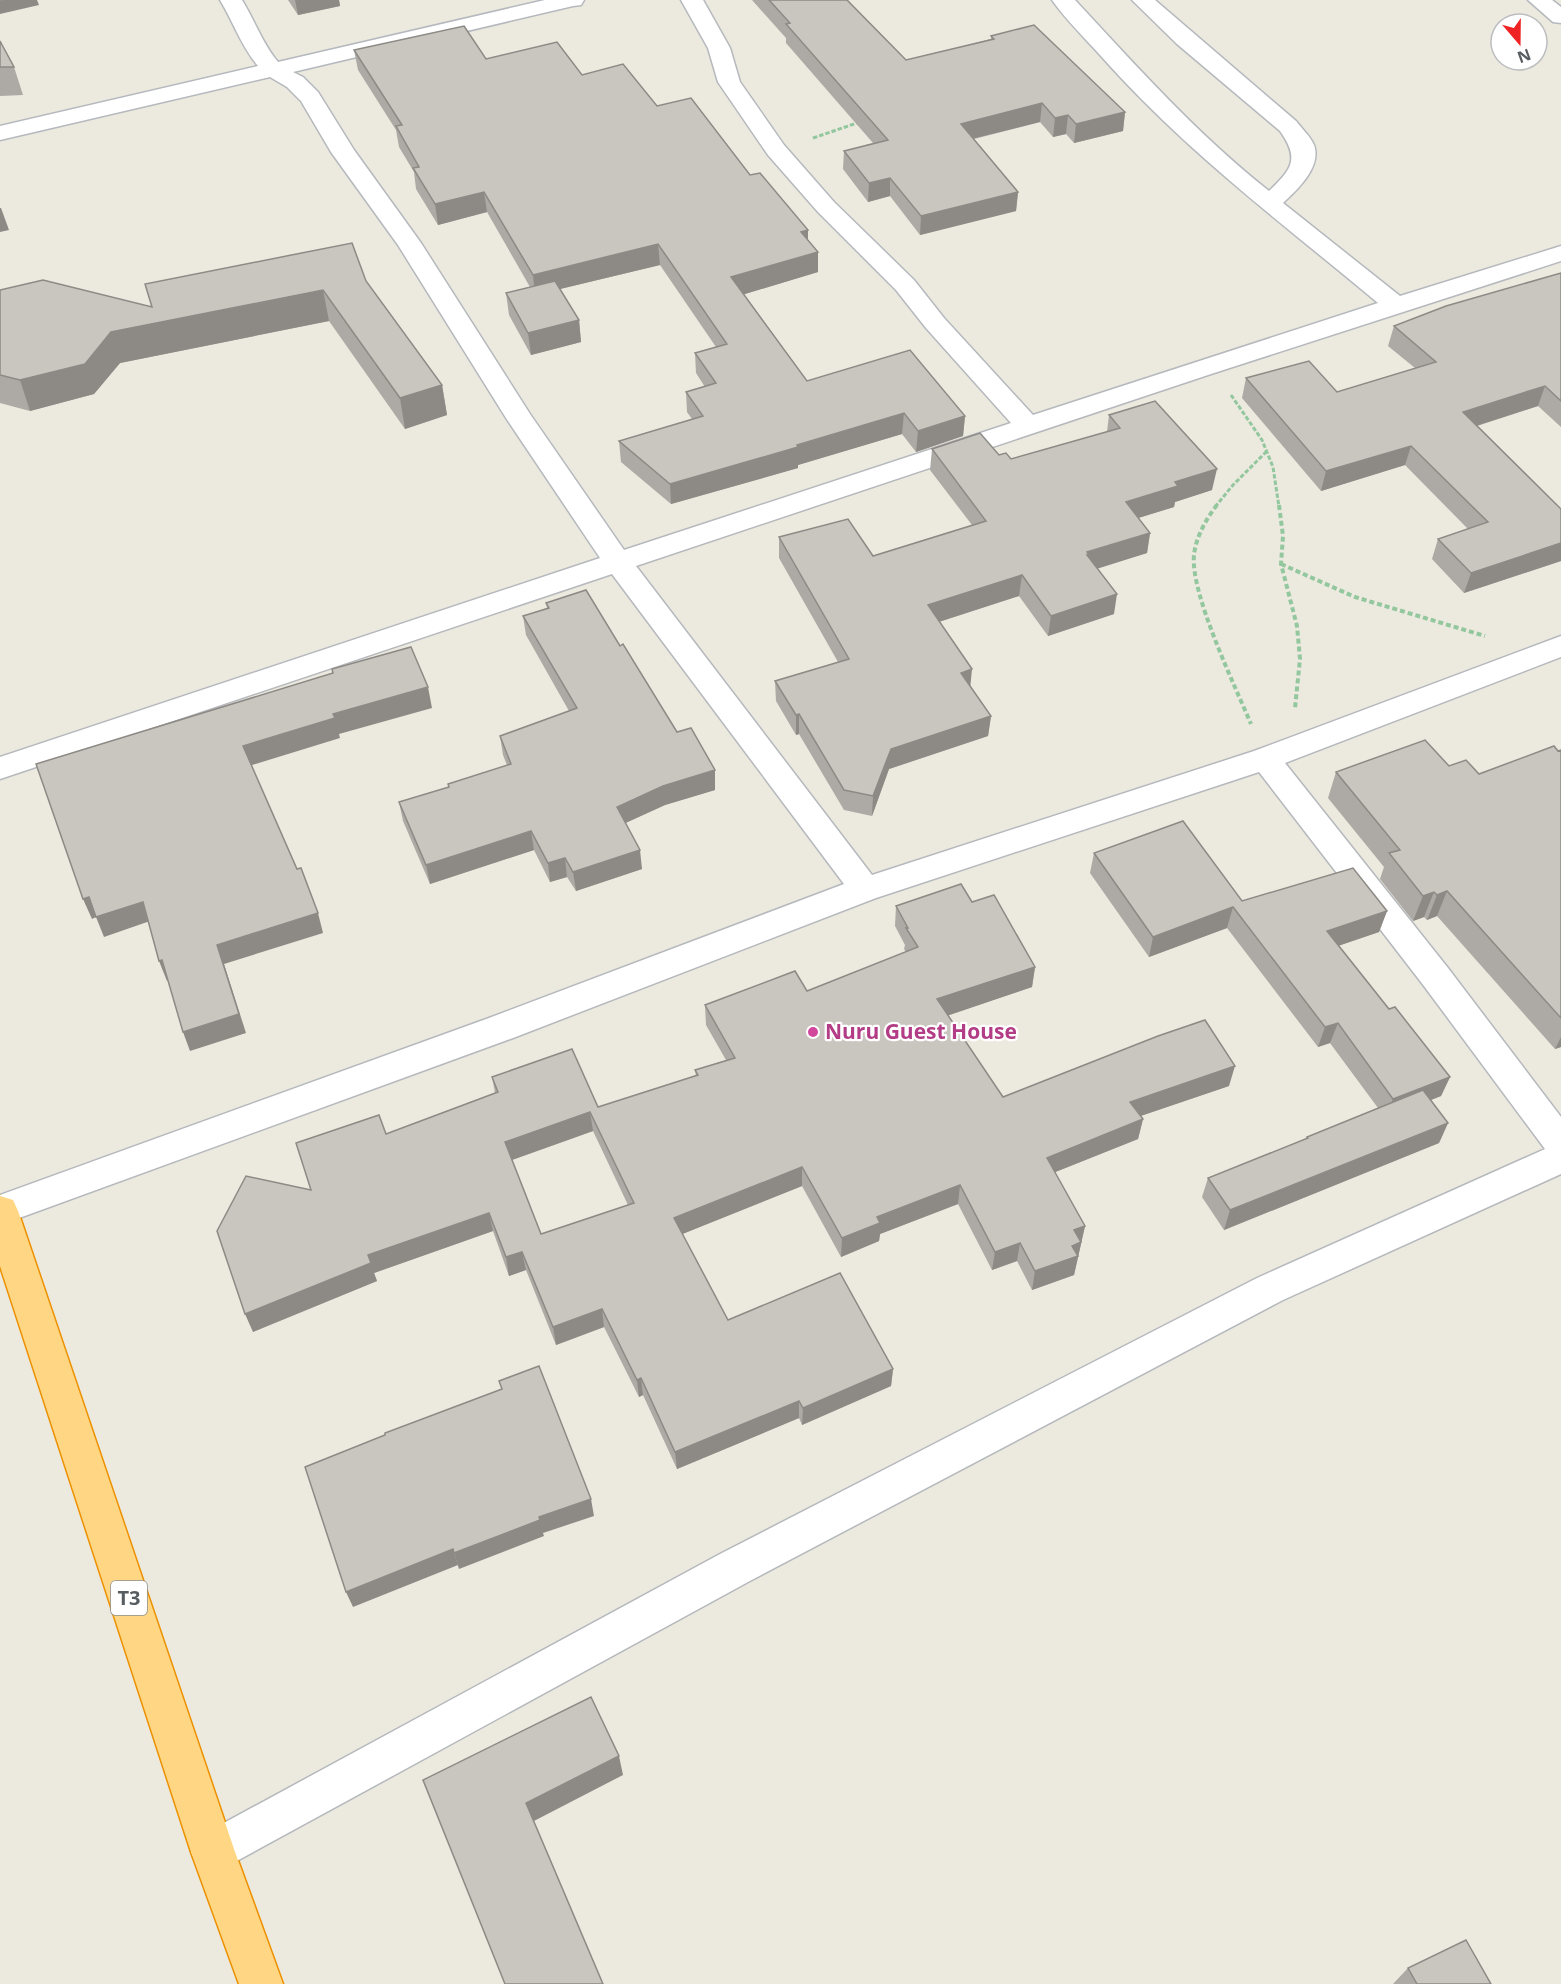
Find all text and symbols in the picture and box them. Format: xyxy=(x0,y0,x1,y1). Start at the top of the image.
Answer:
north arrow xyxy=(1489,12,1549,72)
text: N xyxy=(1514,44,1534,69)
place label: Nuru Guest House xyxy=(825,1017,1017,1045)
marker: Nuru Guest House xyxy=(806,1025,820,1039)
road number: T3 xyxy=(111,1581,147,1615)

